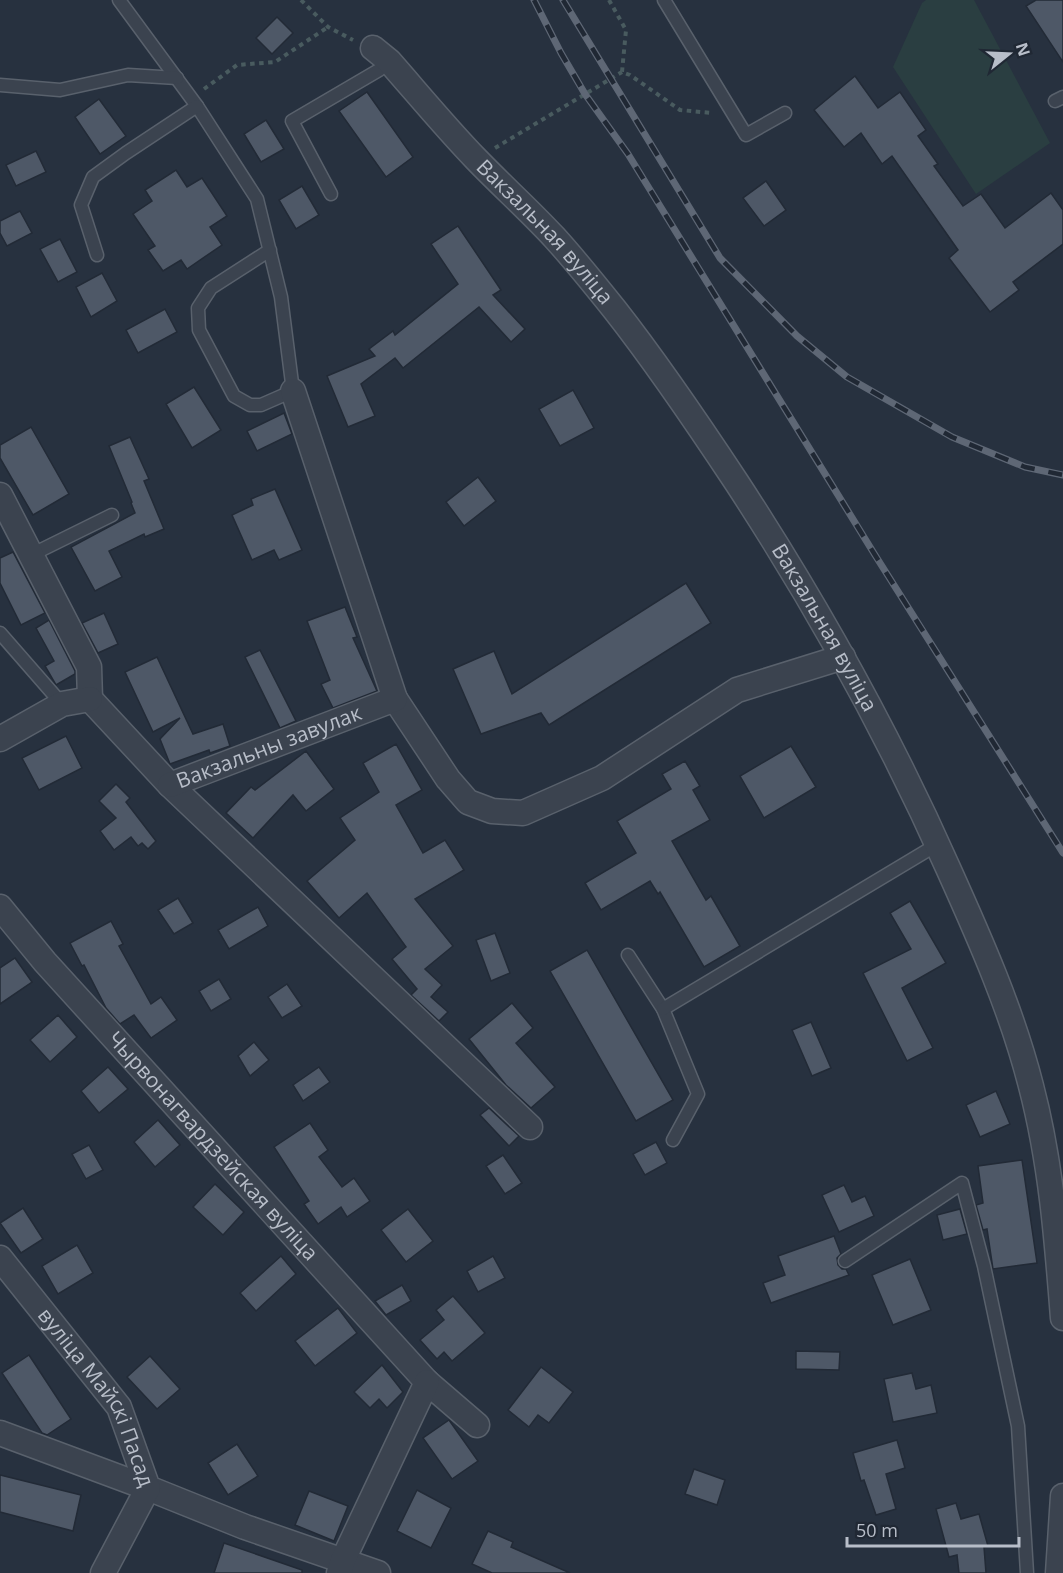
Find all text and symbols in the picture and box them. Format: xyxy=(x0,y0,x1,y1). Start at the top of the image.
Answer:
north arrow xyxy=(979,24,1039,84)
text: N xyxy=(1011,40,1036,59)
street label: Вакзальная вуліца xyxy=(471,153,620,310)
street label: Вакзальная вуліца xyxy=(766,538,884,716)
street label: Вакзальны завулак xyxy=(172,698,365,794)
street label: Чырвонагвардзейская вуліца xyxy=(102,1025,325,1266)
street label: вуліца Майскі Пасад xyxy=(32,1302,161,1490)
scale bar xyxy=(847,1510,1020,1548)
text: 50 m xyxy=(856,1518,898,1542)

